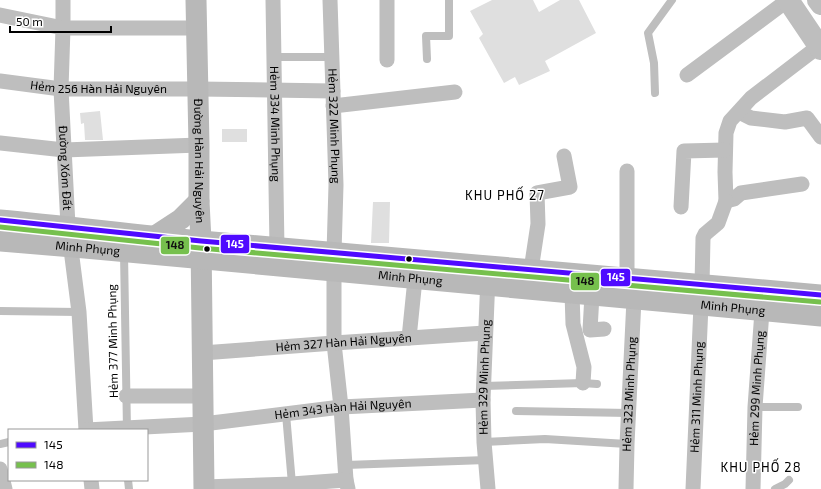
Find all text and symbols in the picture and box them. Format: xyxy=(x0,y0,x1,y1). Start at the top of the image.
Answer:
scale bar xyxy=(10,8,111,34)
text: 50 m xyxy=(16,14,43,28)
street label: Hẻm 334 Minh Phụng xyxy=(268,66,284,182)
street label: Hẻm 322 Minh Phụng xyxy=(326,68,344,184)
street label: Hẻm 256 Hàn Hải Nguyên xyxy=(30,77,167,95)
street label: Đường Hàn Hải Nguyên xyxy=(192,98,208,224)
street label: Đường Xóm Đất xyxy=(57,125,75,211)
district label: KHU PHỐ 27 xyxy=(465,186,545,203)
line badge: 145 xyxy=(220,234,250,254)
line badge: 148 xyxy=(160,236,190,255)
text: 145 xyxy=(226,237,244,250)
street label: Minh Phụng xyxy=(55,238,121,257)
text: 148 xyxy=(166,238,184,251)
unlabelled marker xyxy=(202,244,212,254)
unlabelled marker xyxy=(404,254,414,264)
street label: Minh Phụng xyxy=(378,267,444,287)
line badge: 145 xyxy=(600,268,631,287)
text: 145 xyxy=(607,270,625,283)
line badge: 148 xyxy=(570,272,600,291)
text: 148 xyxy=(576,274,594,287)
street label: Hẻm 377 Minh Phụng xyxy=(104,284,121,398)
street label: Minh Phụng xyxy=(700,297,766,317)
street label: Hẻm 329 Minh Phụng xyxy=(475,319,493,435)
street label: Hẻm 327 Hàn Hải Nguyên xyxy=(275,330,412,353)
street label: Hẻm 299 Minh Phụng xyxy=(746,330,767,446)
street label: Hẻm 323 Minh Phụng xyxy=(619,336,639,452)
street label: Hẻm 311 Minh Phụng xyxy=(687,341,706,453)
street label: Hẻm 343 Hàn Hải Nguyên xyxy=(274,396,412,421)
legend xyxy=(8,429,148,481)
text: 145 xyxy=(44,437,63,451)
text: 148 xyxy=(44,457,63,471)
district label: KHU PHỐ 28 xyxy=(720,458,802,475)

